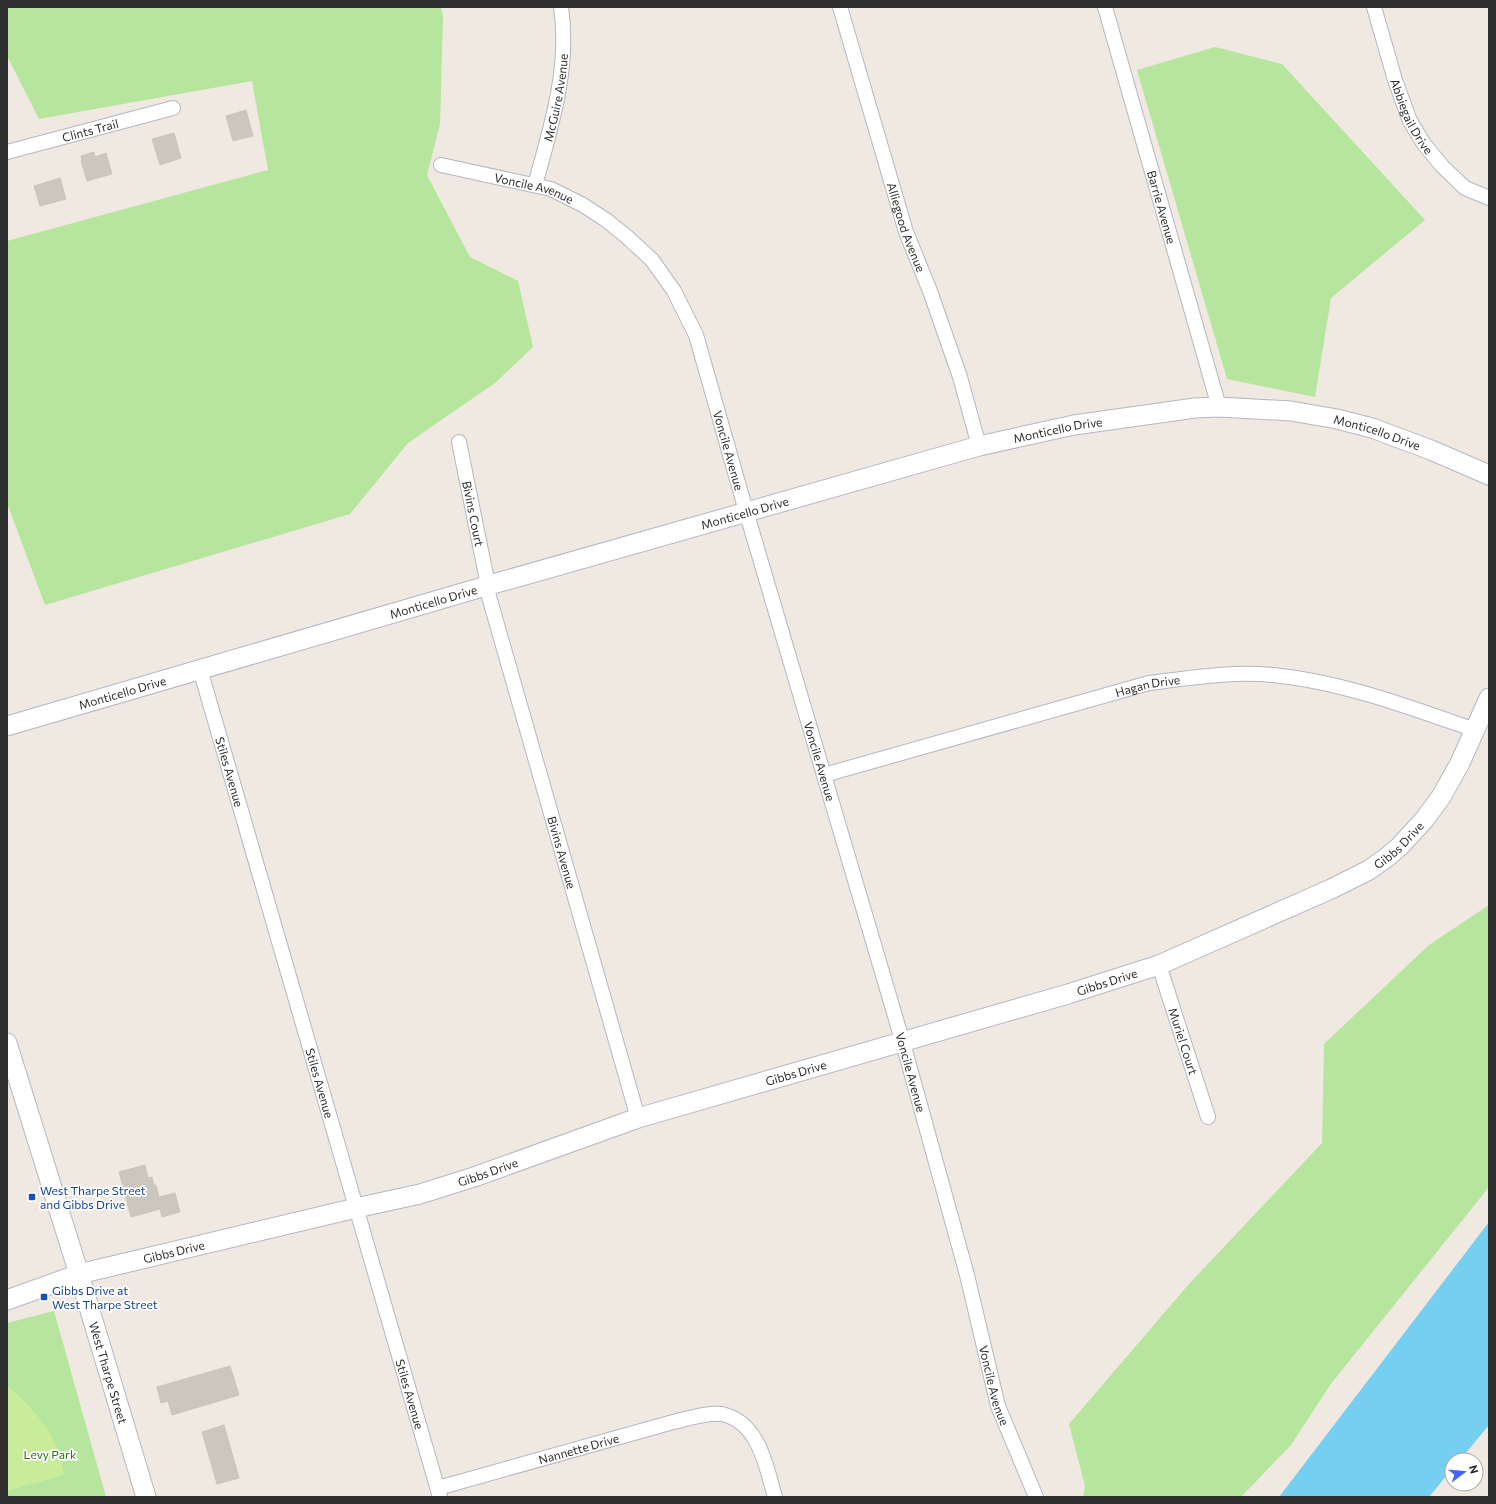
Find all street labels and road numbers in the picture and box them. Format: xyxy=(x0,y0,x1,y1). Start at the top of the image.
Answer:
street label: McGuire Avenue xyxy=(540,53,570,143)
street label: Abbiegail Drive xyxy=(1388,77,1436,157)
street label: Clints Trail xyxy=(60,116,120,144)
street label: Barrie Avenue xyxy=(1145,169,1179,245)
street label: Voncile Avenue xyxy=(493,170,576,206)
street label: Alliegood Avenue xyxy=(885,181,928,274)
street label: Voncile Avenue xyxy=(711,409,747,492)
street label: Monticello Drive xyxy=(1332,411,1422,452)
street label: Monticello Drive xyxy=(1012,414,1103,445)
street label: Bivins Court xyxy=(460,480,487,548)
street label: Monticello Drive xyxy=(699,493,790,532)
street label: Monticello Drive xyxy=(388,582,479,621)
street label: Hagan Drive xyxy=(1114,672,1181,699)
street label: Monticello Drive xyxy=(77,673,168,712)
street label: Voncile Avenue xyxy=(802,720,838,803)
street label: Stiles Avenue xyxy=(213,735,247,808)
street label: Bivins Avenue xyxy=(545,814,579,890)
street label: Gibbs Drive xyxy=(1371,819,1426,871)
street label: Gibbs Drive xyxy=(1075,965,1139,998)
street label: Muriel Court xyxy=(1166,1006,1201,1076)
street label: Voncile Avenue xyxy=(893,1031,929,1114)
street label: Stiles Avenue xyxy=(303,1046,337,1120)
street label: Gibbs Drive xyxy=(764,1057,828,1088)
street label: Gibbs Drive xyxy=(456,1155,520,1189)
street label: Gibbs Drive xyxy=(142,1237,206,1266)
street label: West Tharpe Street xyxy=(87,1320,131,1425)
street label: Voncile Avenue xyxy=(977,1344,1012,1427)
street label: Stiles Avenue xyxy=(393,1358,427,1431)
street label: Nannette Drive xyxy=(537,1431,620,1466)

